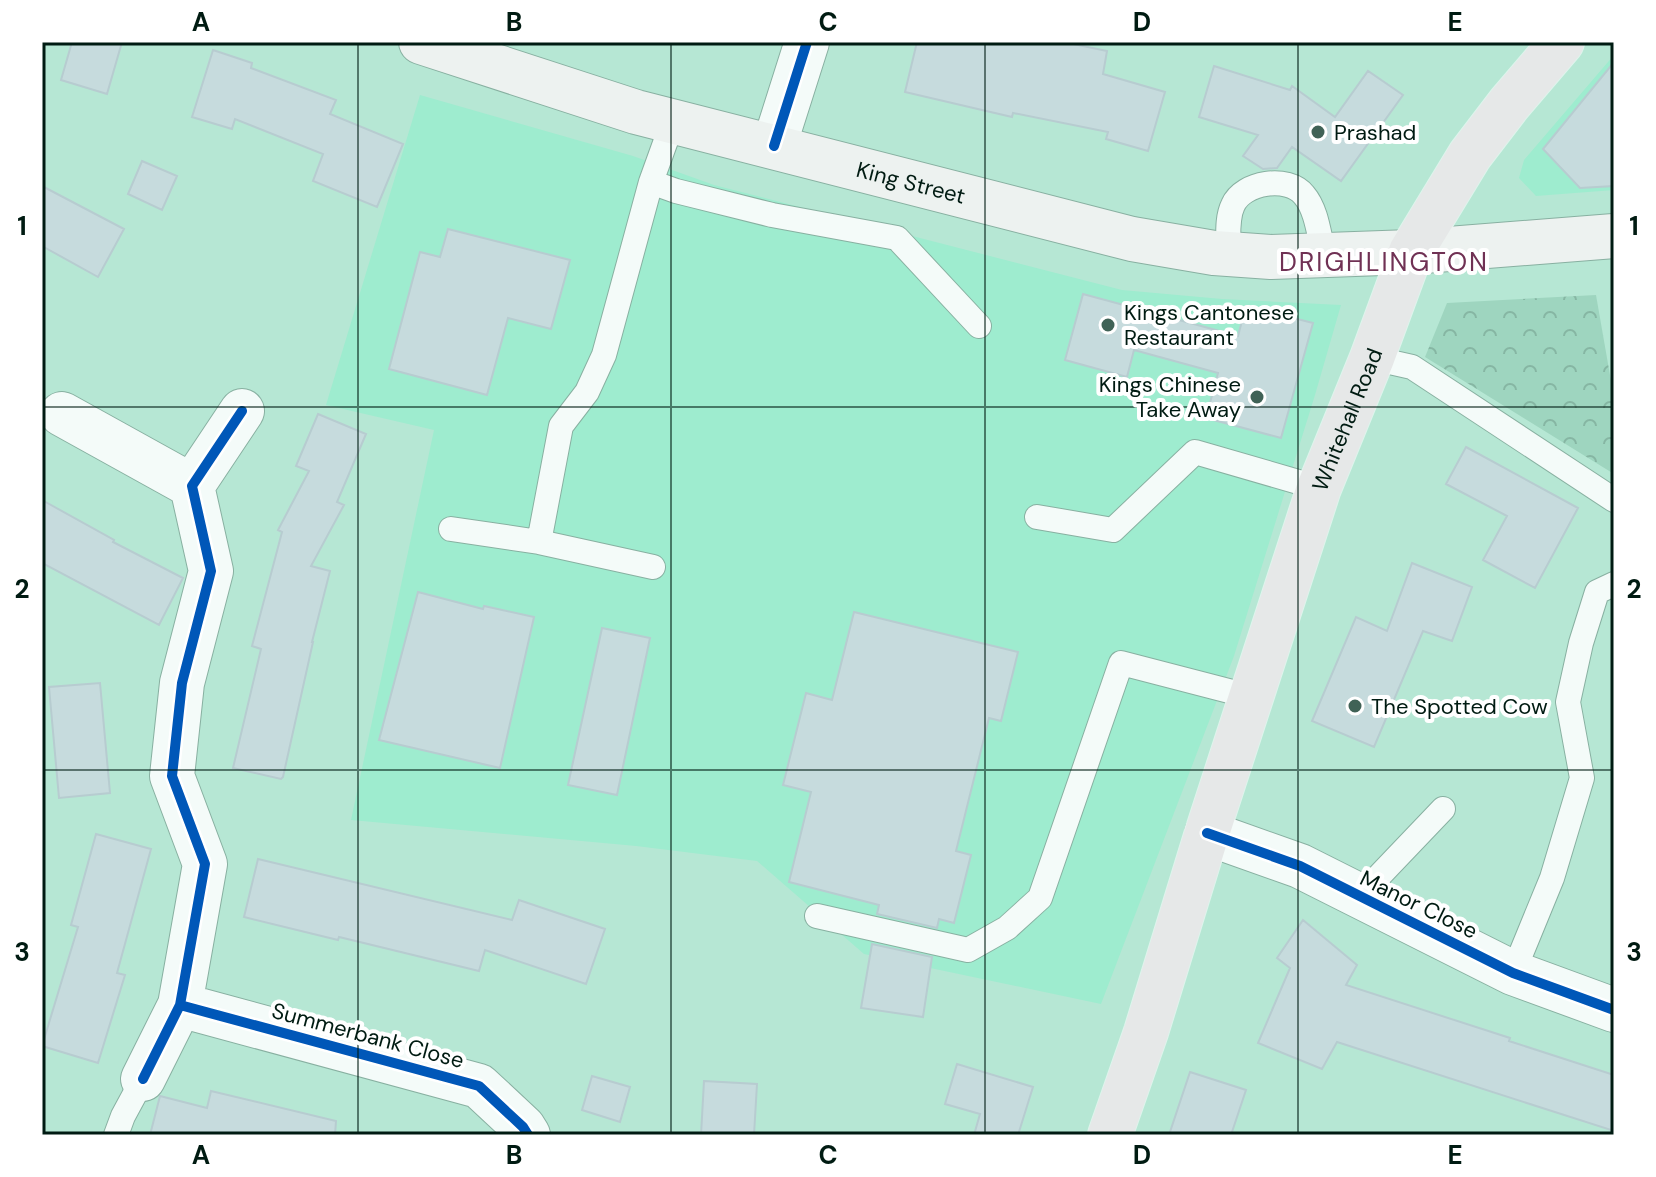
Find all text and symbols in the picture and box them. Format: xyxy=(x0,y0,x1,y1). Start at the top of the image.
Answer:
text: A xyxy=(192,5,210,39)
text: B xyxy=(506,5,522,39)
text: C xyxy=(818,5,838,39)
text: D xyxy=(1133,5,1151,39)
text: E xyxy=(1447,5,1463,39)
place label: Prashad xyxy=(1334,118,1416,147)
marker: Prashad xyxy=(1309,123,1327,141)
street label: King Street xyxy=(853,155,968,211)
text: 1 xyxy=(17,209,27,243)
text: 1 xyxy=(1629,209,1639,243)
district label: DRIGHLINGTON xyxy=(1279,245,1489,279)
place label: Kings Cantonese Restaurant xyxy=(1124,298,1294,352)
marker: Kings Cantonese Restaurant xyxy=(1099,316,1117,334)
street label: Whitehall Road xyxy=(1305,344,1389,495)
place label: Kings Chinese Take Away xyxy=(1099,370,1241,424)
marker: Kings Chinese Take Away xyxy=(1248,388,1266,406)
text: 2 xyxy=(14,572,30,606)
text: 2 xyxy=(1626,572,1642,606)
place label: The Spotted Cow xyxy=(1371,692,1548,721)
marker: The Spotted Cow xyxy=(1346,697,1364,715)
street label: Manor Close xyxy=(1355,863,1482,945)
text: 3 xyxy=(14,935,30,969)
text: 3 xyxy=(1626,935,1642,969)
street label: Summerbank Close xyxy=(269,996,467,1075)
text: A xyxy=(192,1138,210,1172)
text: B xyxy=(506,1138,522,1172)
text: C xyxy=(818,1138,838,1172)
text: D xyxy=(1133,1138,1151,1172)
text: E xyxy=(1447,1138,1463,1172)

